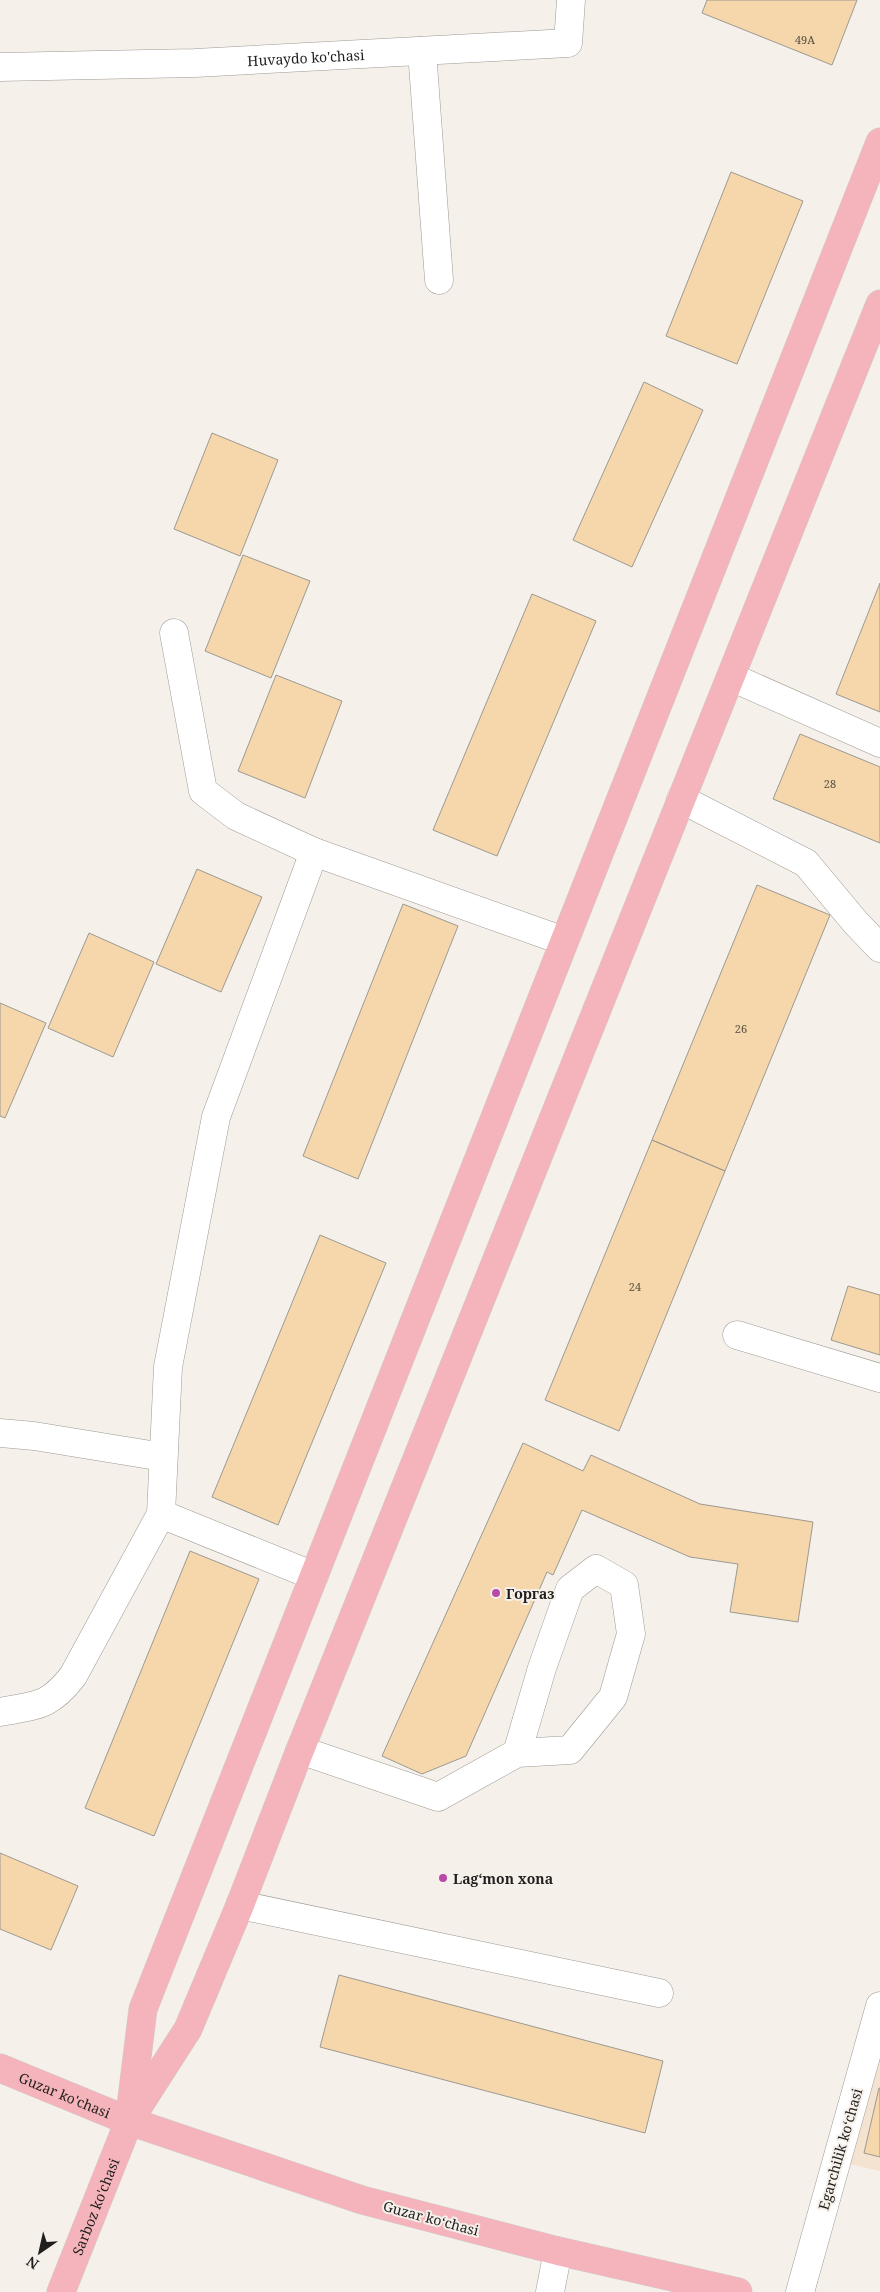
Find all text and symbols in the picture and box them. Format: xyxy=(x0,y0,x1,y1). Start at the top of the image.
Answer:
house number: 49A xyxy=(795,32,815,47)
street label: Huvaydo ko'chasi xyxy=(247,44,365,70)
house number: 28 xyxy=(824,776,836,791)
house number: 26 xyxy=(735,1021,747,1036)
house number: 24 xyxy=(629,1279,641,1294)
place label: Горгаз xyxy=(506,1584,554,1603)
marker: Горгаз xyxy=(490,1587,502,1599)
place label: Lagʻmon xona xyxy=(453,1869,553,1888)
marker: Lagʻmon xona xyxy=(437,1872,449,1884)
street label: Guzar ko'chasi xyxy=(16,2067,114,2122)
street label: Egarchilik koʻchasi xyxy=(814,2086,867,2212)
street label: Sarboz ko'chasi xyxy=(67,2155,123,2258)
street label: Guzar koʻchasi xyxy=(381,2196,481,2240)
north arrow xyxy=(15,2227,65,2277)
text: N xyxy=(23,2252,42,2274)

